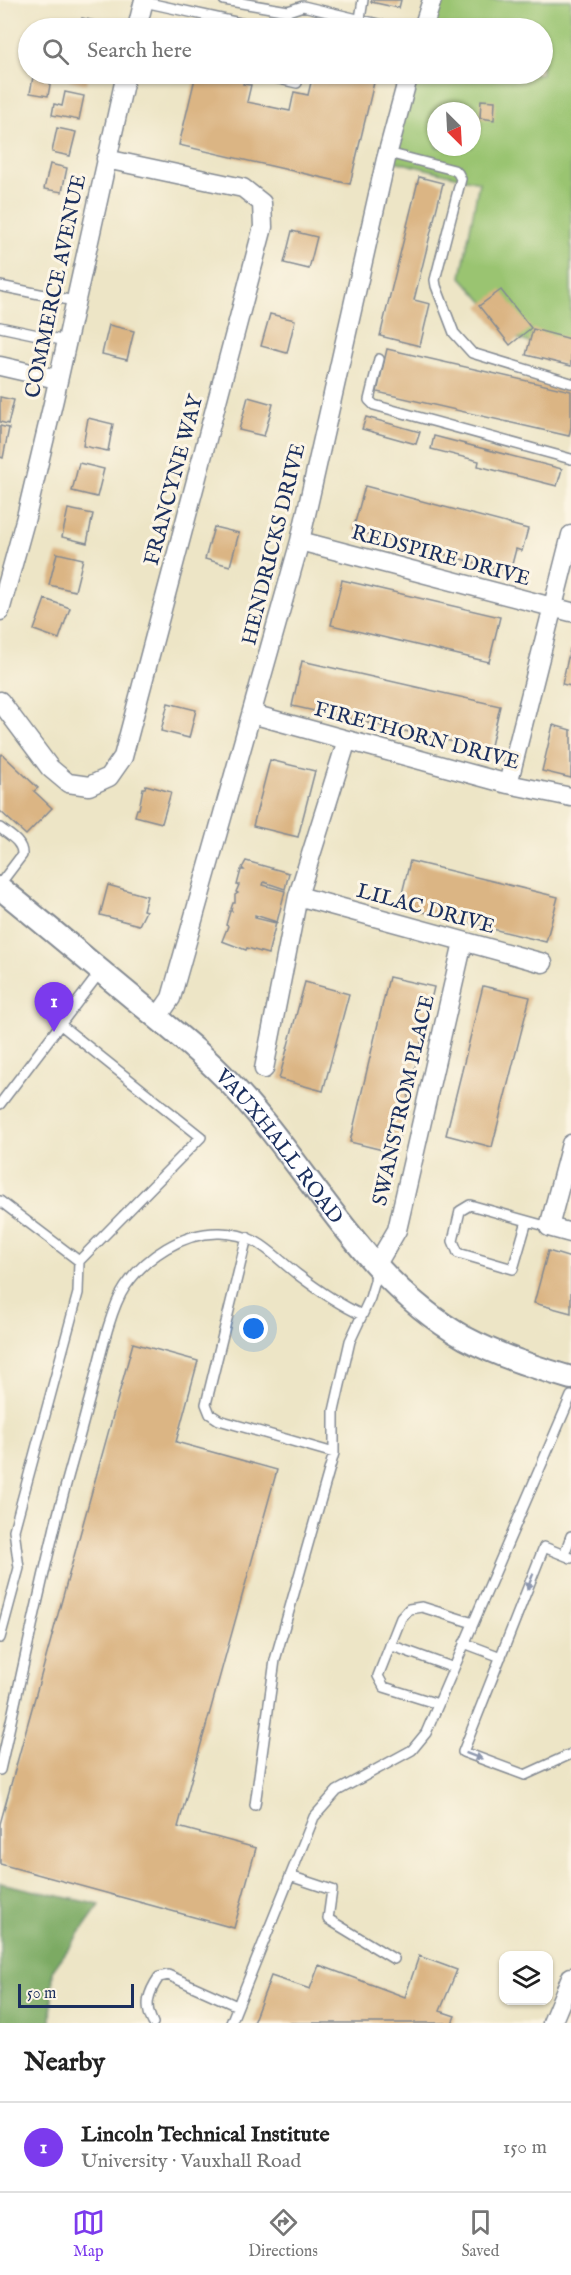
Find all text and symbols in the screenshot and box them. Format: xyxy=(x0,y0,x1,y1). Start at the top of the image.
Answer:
search box xyxy=(18,18,553,84)
icon: search xyxy=(39,35,72,68)
text: Search here xyxy=(87,37,192,65)
north arrow xyxy=(427,102,481,156)
street label: COMMERCE AVENUE xyxy=(20,172,93,401)
street label: FRANCYNE WAY xyxy=(139,390,211,569)
street label: HENDRICKS DRIVE xyxy=(236,440,313,648)
street label: REDSPIRE DRIVE xyxy=(348,520,533,593)
street label: FIRETHORN DRIVE xyxy=(311,696,522,777)
street label: LILAC DRIVE xyxy=(353,878,498,941)
pin: 1 xyxy=(34,982,74,1032)
street label: SWANSTROM PLACE xyxy=(367,992,442,1208)
street label: VAUXHALL ROAD xyxy=(208,1063,349,1230)
your location xyxy=(239,1314,268,1343)
one-way arrow xyxy=(525,1573,535,1591)
one-way arrow xyxy=(465,1752,483,1762)
map controls xyxy=(499,1951,553,2005)
button: layers xyxy=(499,1951,553,2005)
scale bar xyxy=(18,1981,134,2008)
text: 50 m xyxy=(27,1984,56,2004)
text: Nearby xyxy=(24,2046,105,2079)
text: Lincoln Technical Institute xyxy=(81,2121,330,2149)
text: 1 xyxy=(40,2135,47,2160)
text: 150 m xyxy=(503,2135,547,2160)
text: University · Vauxhall Road xyxy=(81,2149,301,2174)
tab: Map xyxy=(72,2206,105,2262)
tab: Directions xyxy=(248,2206,318,2262)
tab: Saved xyxy=(461,2206,499,2262)

